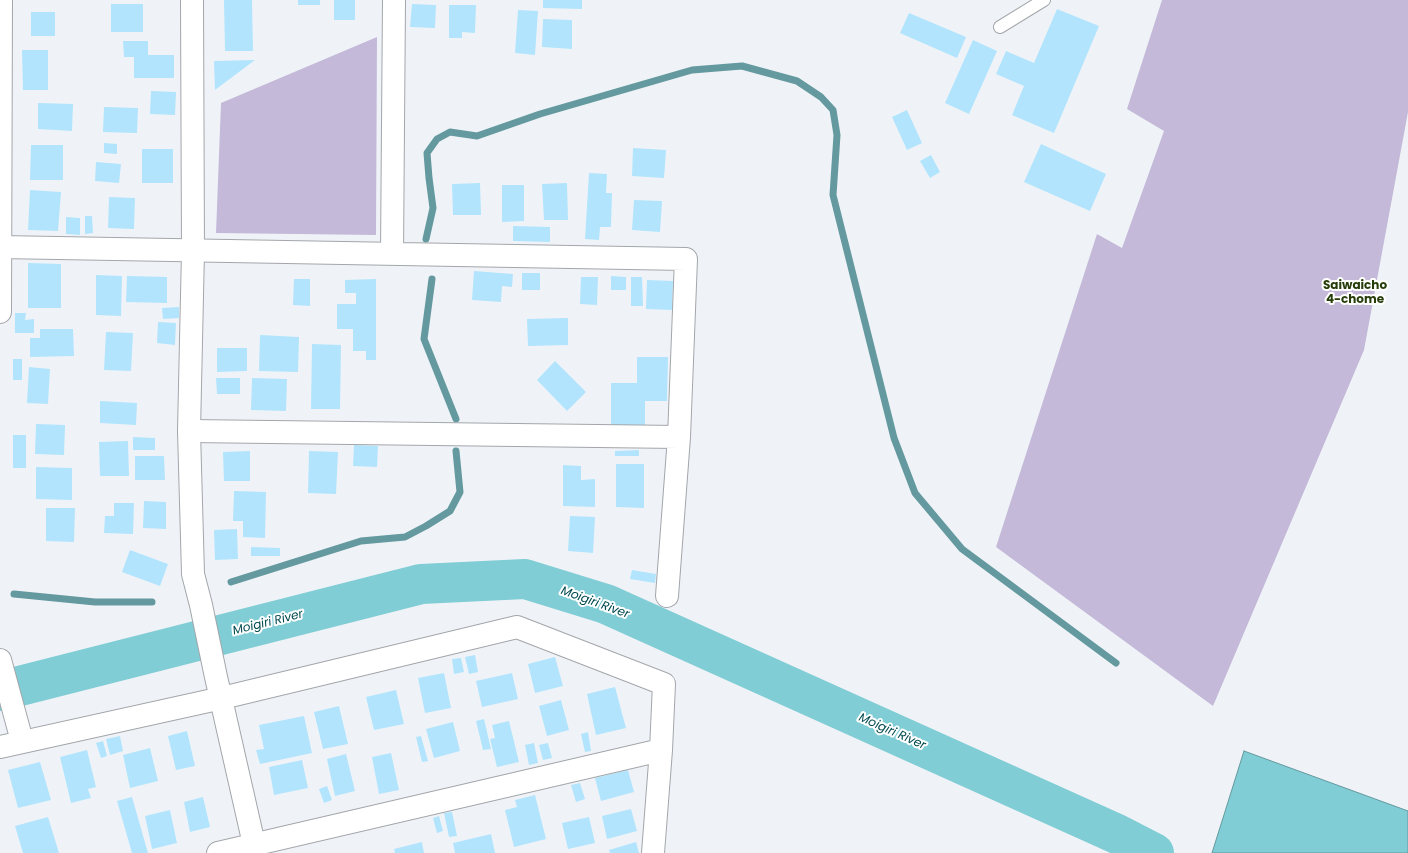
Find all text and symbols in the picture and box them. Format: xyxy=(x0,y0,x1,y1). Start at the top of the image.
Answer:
district label: Saiwaicho 4-chome xyxy=(1323,279,1387,307)
water label: Moigiri River xyxy=(559,584,631,622)
water label: Moigiri River xyxy=(231,607,305,639)
water label: Moigiri River xyxy=(856,711,928,753)

